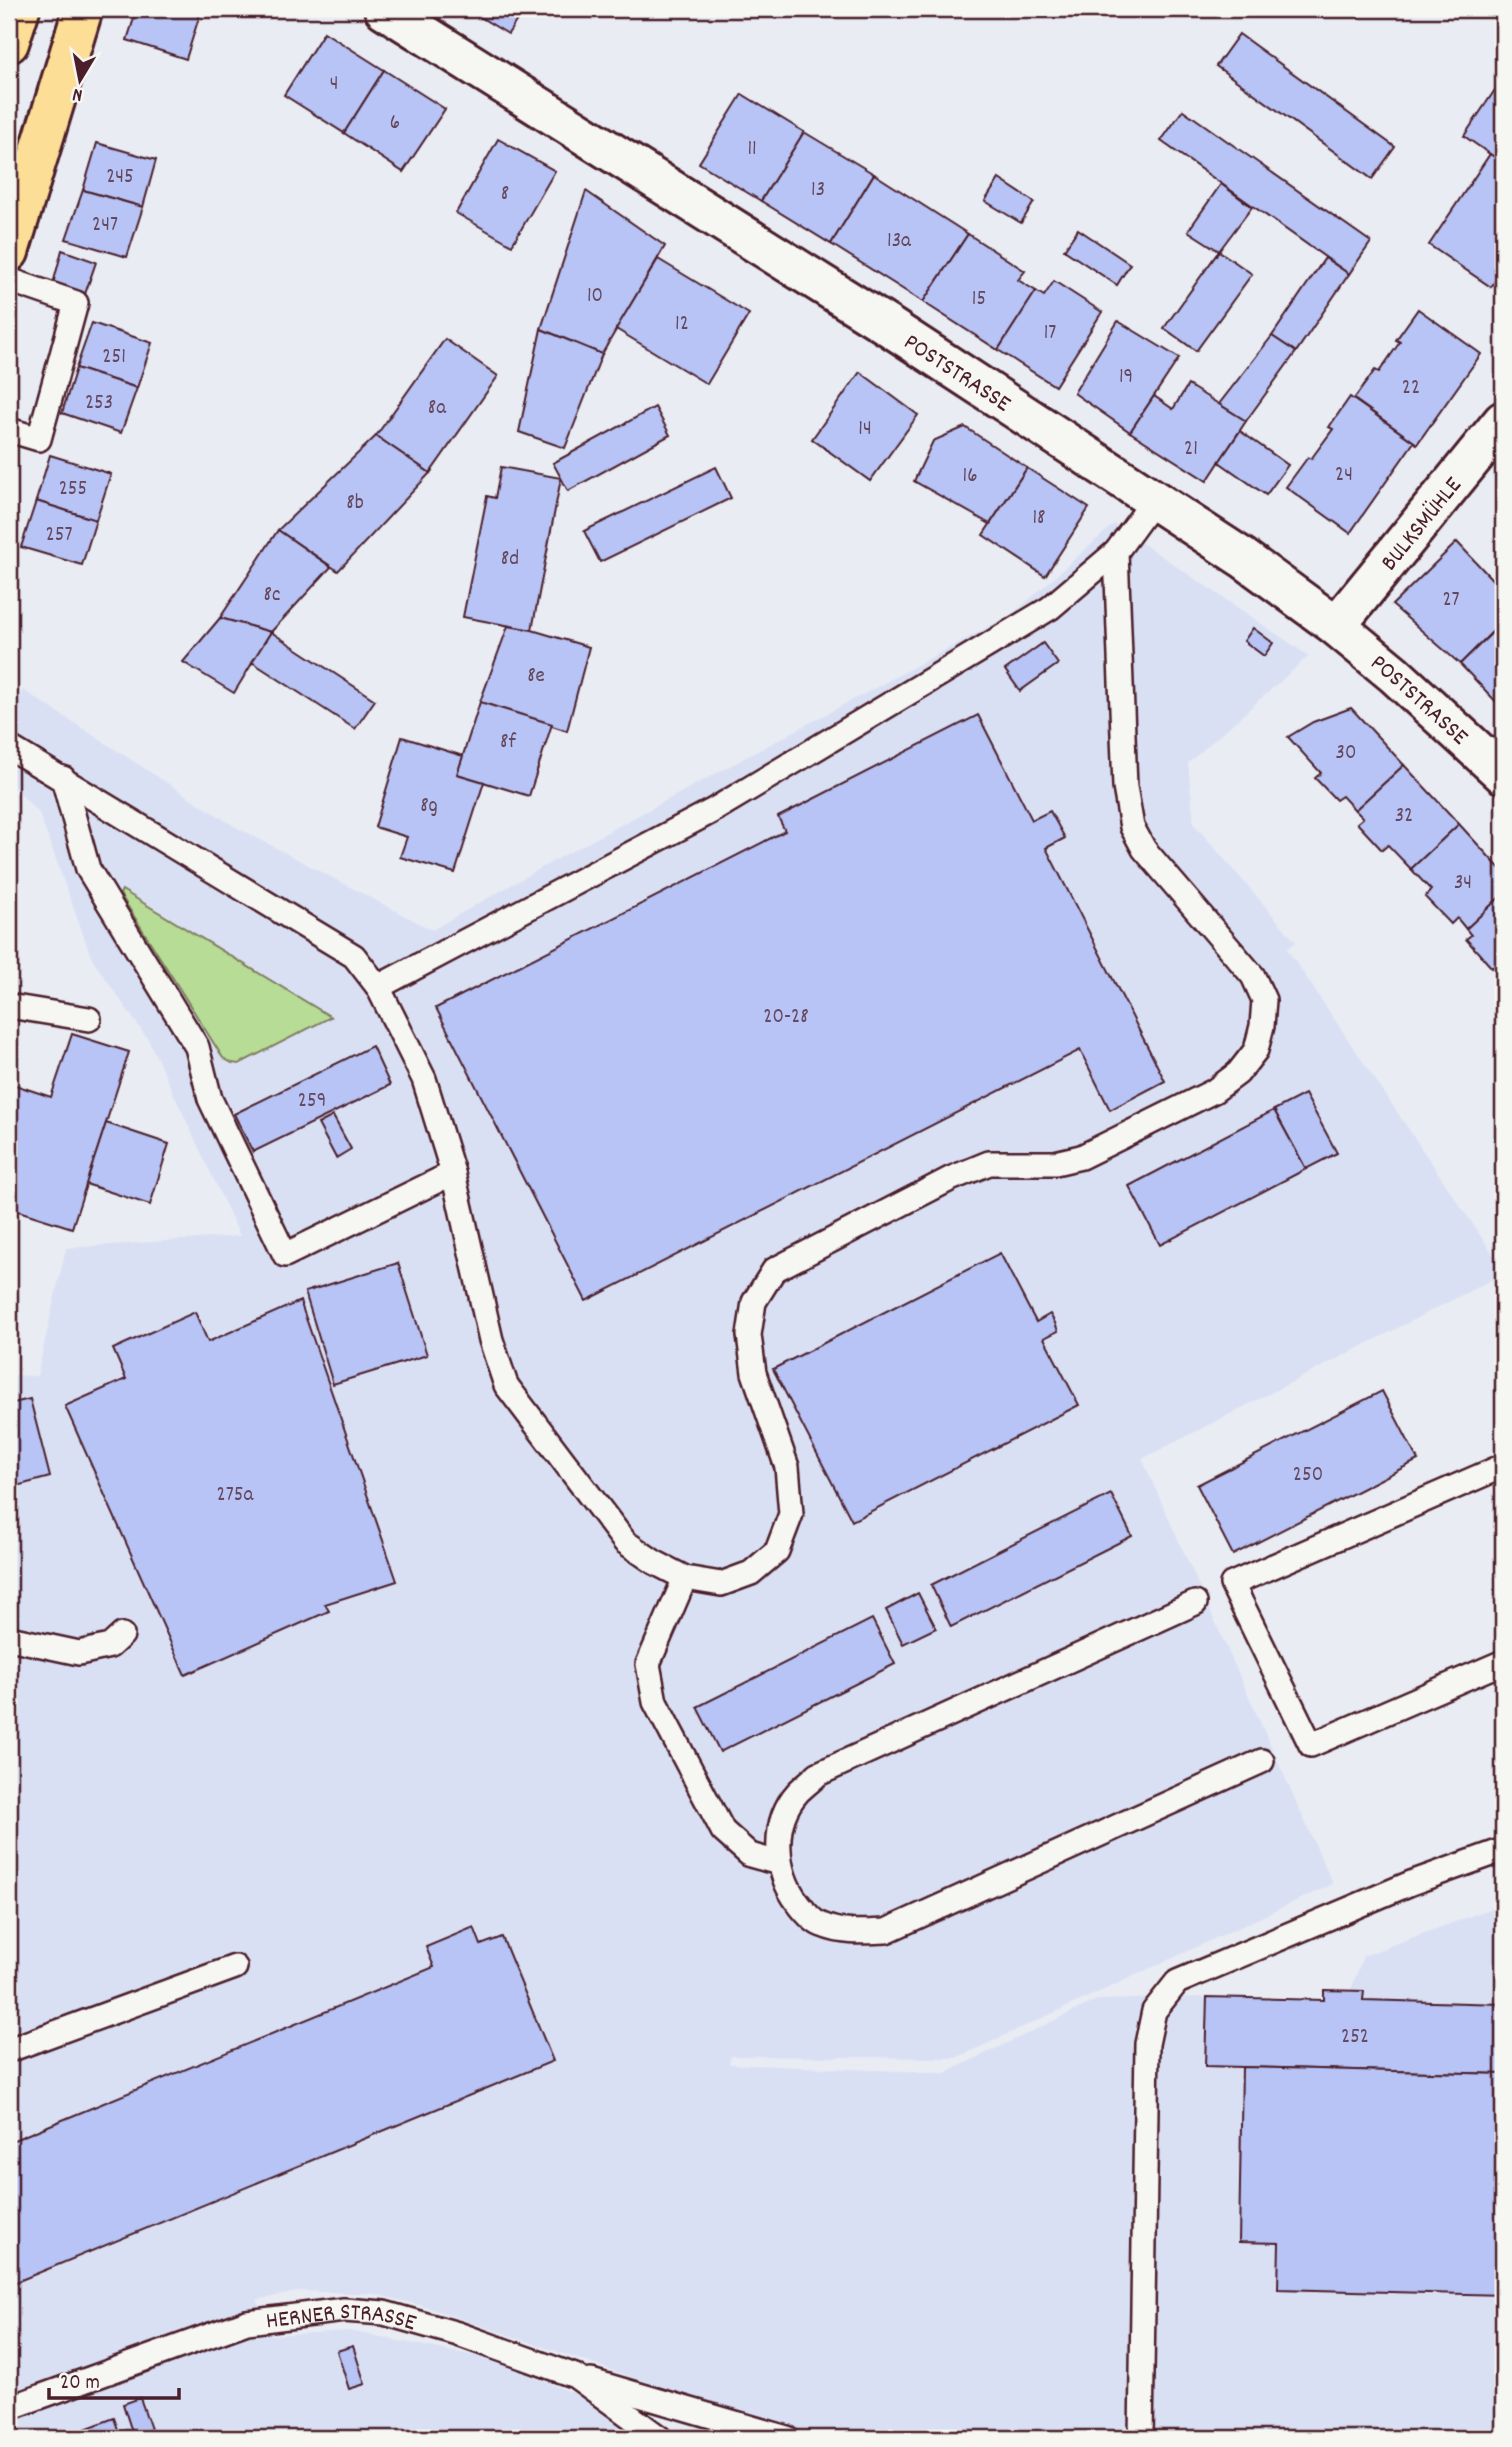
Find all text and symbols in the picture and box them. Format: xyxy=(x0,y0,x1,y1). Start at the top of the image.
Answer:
north arrow xyxy=(46,46,116,116)
house number: 4 xyxy=(330,70,338,100)
text: N xyxy=(71,79,85,107)
house number: 6 xyxy=(390,109,400,139)
house number: 11 xyxy=(747,135,757,165)
house number: 245 xyxy=(106,163,134,193)
house number: 13 xyxy=(811,176,825,206)
house number: 8 xyxy=(501,180,509,210)
house number: 247 xyxy=(92,211,118,241)
house number: 13a xyxy=(887,227,912,257)
house number: 10 xyxy=(587,282,603,312)
house number: 15 xyxy=(972,285,986,315)
house number: 12 xyxy=(675,310,689,340)
house number: 17 xyxy=(1044,319,1056,349)
street label: POSTSTRASSE xyxy=(896,326,1017,422)
house number: 251 xyxy=(102,343,126,373)
house number: 19 xyxy=(1119,363,1133,393)
house number: 22 xyxy=(1402,374,1420,404)
house number: 253 xyxy=(85,389,113,419)
house number: 8a xyxy=(428,394,447,424)
house number: 14 xyxy=(858,415,872,445)
house number: 21 xyxy=(1184,435,1198,465)
house number: 24 xyxy=(1335,461,1353,491)
house number: 16 xyxy=(963,462,977,492)
street label: BULKSMÜHLE xyxy=(1374,470,1471,579)
house number: 255 xyxy=(59,475,87,505)
house number: 8b xyxy=(346,489,364,519)
house number: 18 xyxy=(1032,504,1046,534)
house number: 257 xyxy=(46,521,72,551)
house number: 8d xyxy=(501,545,519,575)
house number: 8c xyxy=(264,581,280,611)
house number: 27 xyxy=(1442,586,1460,616)
street label: POSTSTRASSE xyxy=(1362,647,1475,754)
house number: 8e xyxy=(527,662,545,692)
house number: 8f xyxy=(500,728,517,758)
house number: 30 xyxy=(1336,739,1356,769)
house number: 8g xyxy=(420,792,438,822)
house number: 32 xyxy=(1395,802,1413,832)
house number: 34 xyxy=(1454,869,1472,899)
house number: 20-28 xyxy=(763,1003,809,1033)
house number: 259 xyxy=(298,1087,326,1117)
house number: 250 xyxy=(1293,1461,1323,1491)
house number: 275a xyxy=(217,1481,255,1511)
house number: 252 xyxy=(1341,2023,1369,2053)
street label: HERNER STRASSE xyxy=(264,2296,420,2341)
scale bar xyxy=(49,2356,178,2400)
text: 20 m xyxy=(60,2369,100,2399)

